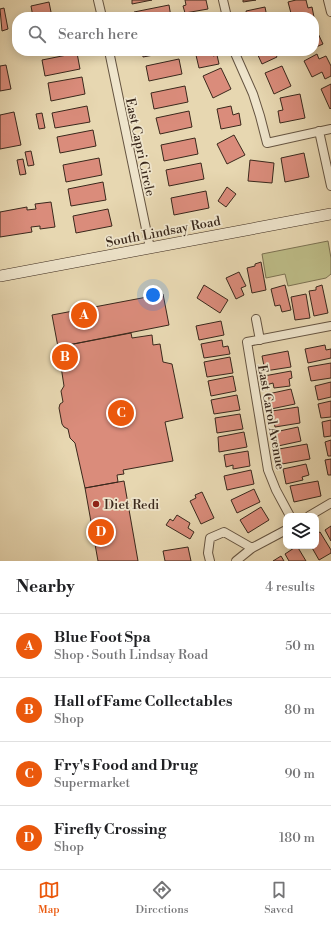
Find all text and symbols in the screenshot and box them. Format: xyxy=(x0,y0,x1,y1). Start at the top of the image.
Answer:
search box xyxy=(12,12,319,56)
icon: search xyxy=(26,23,48,45)
text: Search here xyxy=(58,25,138,44)
street label: East Capri Circle xyxy=(122,97,158,198)
street label: South Lindsay Road xyxy=(104,213,223,251)
your location xyxy=(143,285,163,305)
pin: A xyxy=(71,300,97,330)
pin: B xyxy=(52,342,78,372)
street label: East Carol Avenue xyxy=(254,363,288,471)
pin: C xyxy=(108,398,134,428)
place label: Diet Redi xyxy=(104,497,159,513)
marker: Diet Redi xyxy=(91,499,101,509)
map controls xyxy=(283,513,319,549)
button: layers xyxy=(283,513,319,549)
pin: D xyxy=(88,517,114,547)
text: Nearby xyxy=(16,576,75,598)
text: 4 results xyxy=(265,579,315,595)
text: Blue Foot Spa xyxy=(54,628,151,647)
text: A xyxy=(24,638,34,654)
text: 50 m xyxy=(285,638,315,654)
text: Shop · South Lindsay Road xyxy=(54,647,208,663)
text: Hall of Fame Collectables xyxy=(54,692,232,711)
text: B xyxy=(24,702,34,718)
text: 80 m xyxy=(284,702,315,718)
text: Shop xyxy=(54,711,84,727)
text: Fry's Food and Drug xyxy=(54,756,198,775)
text: C xyxy=(24,766,34,782)
text: 90 m xyxy=(284,766,315,782)
text: Supermarket xyxy=(54,775,130,791)
text: Firefly Crossing xyxy=(54,820,166,839)
text: D xyxy=(24,830,34,846)
text: 180 m xyxy=(279,830,315,846)
text: Shop xyxy=(54,839,84,855)
tab: Map xyxy=(38,879,60,917)
tab: Directions xyxy=(136,879,189,917)
tab: Saved xyxy=(264,879,293,917)

